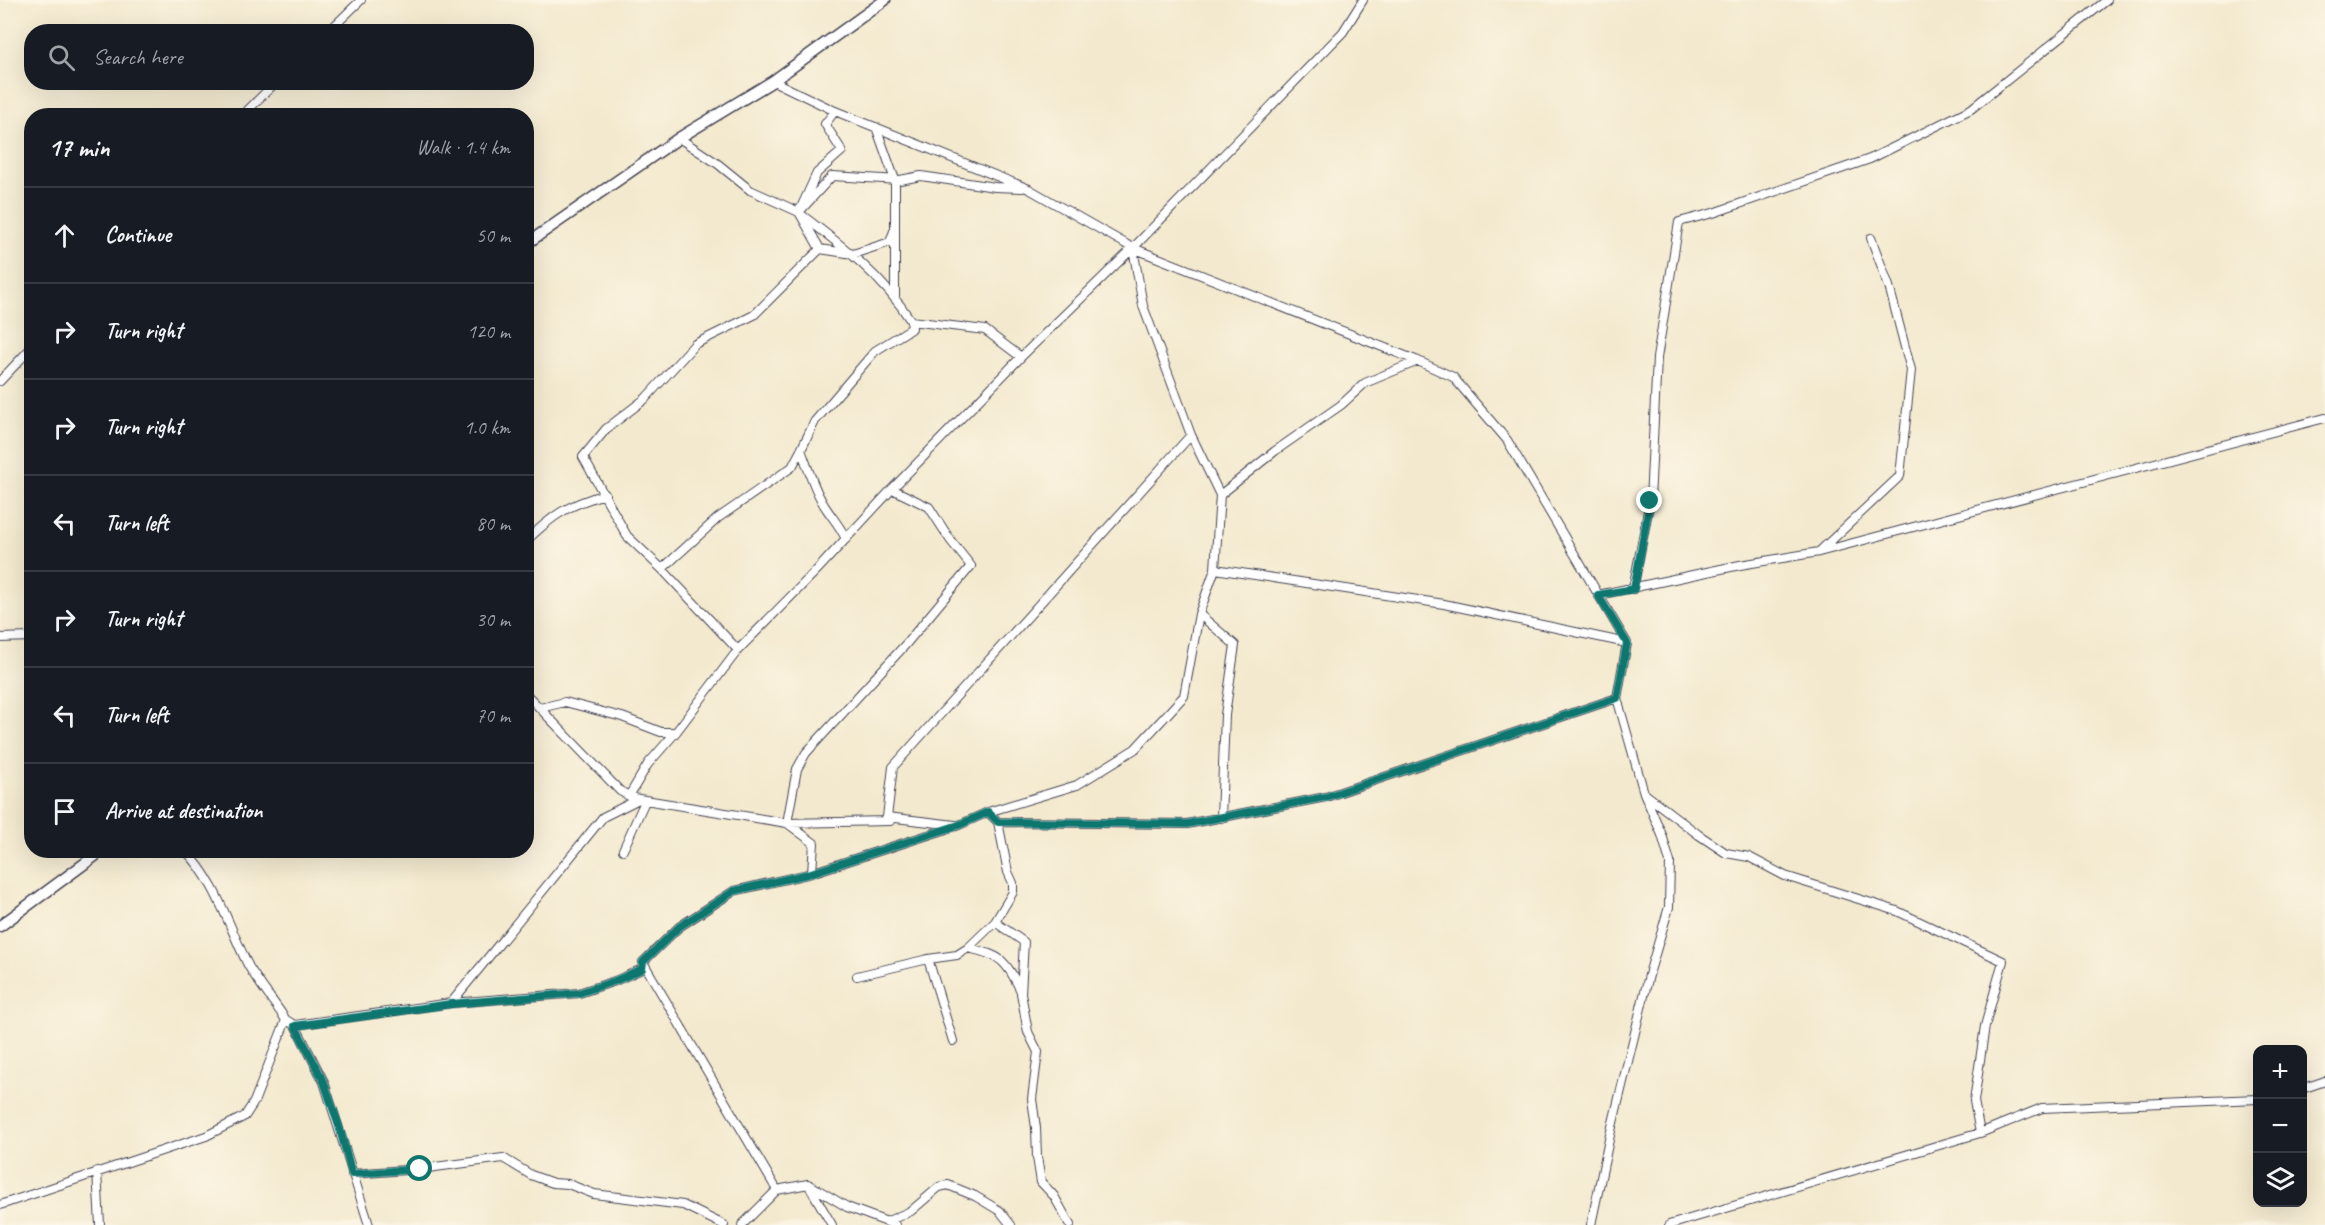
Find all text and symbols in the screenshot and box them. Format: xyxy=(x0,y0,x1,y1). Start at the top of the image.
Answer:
search box xyxy=(24,24,534,90)
icon: search xyxy=(45,41,78,74)
text: Search here xyxy=(93,43,183,71)
text: 17 min xyxy=(48,131,109,164)
text: Walk · 1.4 km xyxy=(416,135,510,160)
icon: ahead xyxy=(48,219,81,252)
text: Continue xyxy=(105,221,171,249)
text: 50 m xyxy=(476,223,510,248)
icon: right xyxy=(48,315,81,348)
text: Turn right xyxy=(105,317,182,345)
text: 120 m xyxy=(467,319,510,344)
icon: right xyxy=(48,411,81,444)
text: Turn right xyxy=(105,413,182,441)
text: 1.0 km xyxy=(464,415,510,440)
route end xyxy=(1636,487,1662,513)
icon: left xyxy=(48,507,81,540)
text: Turn left xyxy=(105,509,169,537)
text: 80 m xyxy=(476,511,510,536)
icon: right xyxy=(48,603,81,636)
text: Turn right xyxy=(105,605,182,633)
text: 30 m xyxy=(476,607,510,632)
icon: left xyxy=(48,699,81,732)
text: Turn left xyxy=(105,701,169,729)
text: 70 m xyxy=(476,703,510,728)
icon: arrive xyxy=(48,795,81,828)
text: Arrive at destination xyxy=(105,797,262,825)
map controls xyxy=(2253,1045,2307,1207)
button: + xyxy=(2253,1045,2307,1099)
button: − xyxy=(2253,1099,2307,1153)
button: layers xyxy=(2253,1153,2307,1207)
route start xyxy=(406,1155,432,1181)

